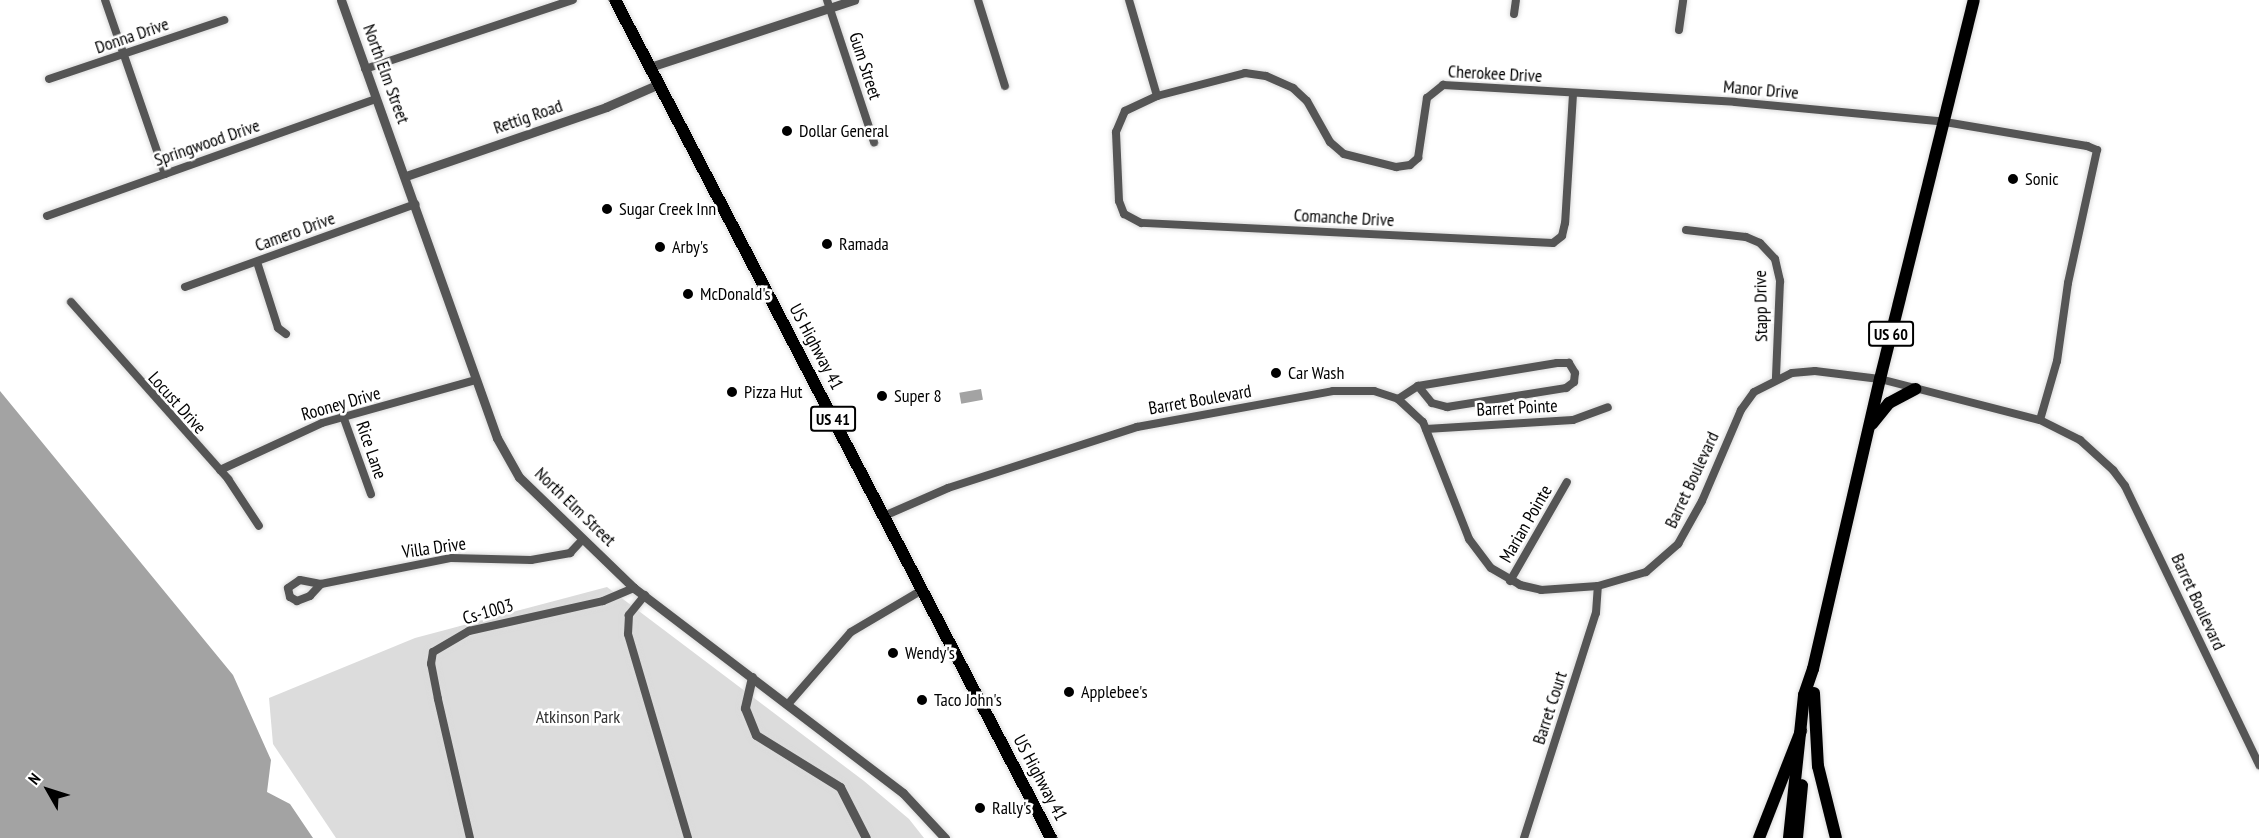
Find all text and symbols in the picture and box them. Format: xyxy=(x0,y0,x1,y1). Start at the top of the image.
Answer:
street label: Donna Drive xyxy=(92,13,172,59)
street label: North Elm Street xyxy=(358,21,414,127)
street label: Gum Street xyxy=(844,30,886,102)
street label: Cherokee Drive xyxy=(1447,61,1543,87)
street label: Manor Drive xyxy=(1722,76,1800,104)
street label: Rettig Road xyxy=(491,95,565,139)
street label: Springwood Drive xyxy=(151,115,263,171)
place label: Dollar General xyxy=(799,120,889,142)
marker: Dollar General xyxy=(780,124,794,138)
place label: Sonic xyxy=(2025,168,2059,190)
marker: Sonic xyxy=(2006,172,2020,186)
place label: Sugar Creek Inn xyxy=(619,198,717,220)
marker: Sugar Creek Inn xyxy=(600,202,614,216)
street label: Comanche Drive xyxy=(1293,205,1395,231)
street label: Camero Drive xyxy=(252,208,338,256)
place label: Ramada xyxy=(839,233,889,255)
place label: Arby's xyxy=(672,236,708,258)
marker: Ramada xyxy=(820,237,834,251)
marker: Arby's xyxy=(653,240,667,254)
street label: Stapp Drive xyxy=(1750,270,1772,342)
place label: McDonald's xyxy=(700,283,771,305)
marker: McDonald's xyxy=(681,287,695,301)
street label: US Highway 41 xyxy=(784,300,848,394)
road number: US 60 xyxy=(1867,321,1915,347)
place label: Car Wash xyxy=(1288,362,1345,384)
marker: Car Wash xyxy=(1269,366,1283,380)
street label: Locust Drive xyxy=(143,367,211,439)
street label: Barret Boulevard xyxy=(1147,380,1253,420)
place label: Pizza Hut xyxy=(744,381,802,403)
street label: Rooney Drive xyxy=(299,382,383,426)
marker: Pizza Hut xyxy=(725,385,739,399)
place label: Super 8 xyxy=(894,385,942,407)
marker: Super 8 xyxy=(875,389,889,403)
street label: Barret Pointe xyxy=(1476,395,1558,421)
road number: US 41 xyxy=(809,406,857,432)
street label: Rice Lane xyxy=(351,418,391,482)
street label: Barret Boulevard xyxy=(1660,428,1724,532)
street label: North Elm Street xyxy=(530,463,620,551)
street label: Marian Pointe xyxy=(1495,481,1557,567)
street label: Villa Drive xyxy=(401,533,467,563)
street label: Barret Boulevard xyxy=(2166,550,2230,654)
street label: Cs-1003 xyxy=(460,594,516,630)
place label: Wendy's xyxy=(905,642,955,664)
marker: Wendy's xyxy=(886,646,900,660)
street label: Barret Court xyxy=(1528,669,1572,747)
place label: Applebee's xyxy=(1081,681,1148,703)
marker: Applebee's xyxy=(1062,685,1076,699)
place label: Taco John's xyxy=(934,689,1002,711)
marker: Taco John's xyxy=(915,693,929,707)
park label: Atkinson Park xyxy=(536,706,620,728)
street label: US Highway 41 xyxy=(1008,731,1072,825)
north arrow xyxy=(18,760,78,820)
text: N xyxy=(24,769,44,788)
place label: Rally's xyxy=(992,797,1031,819)
marker: Rally's xyxy=(973,801,987,815)

